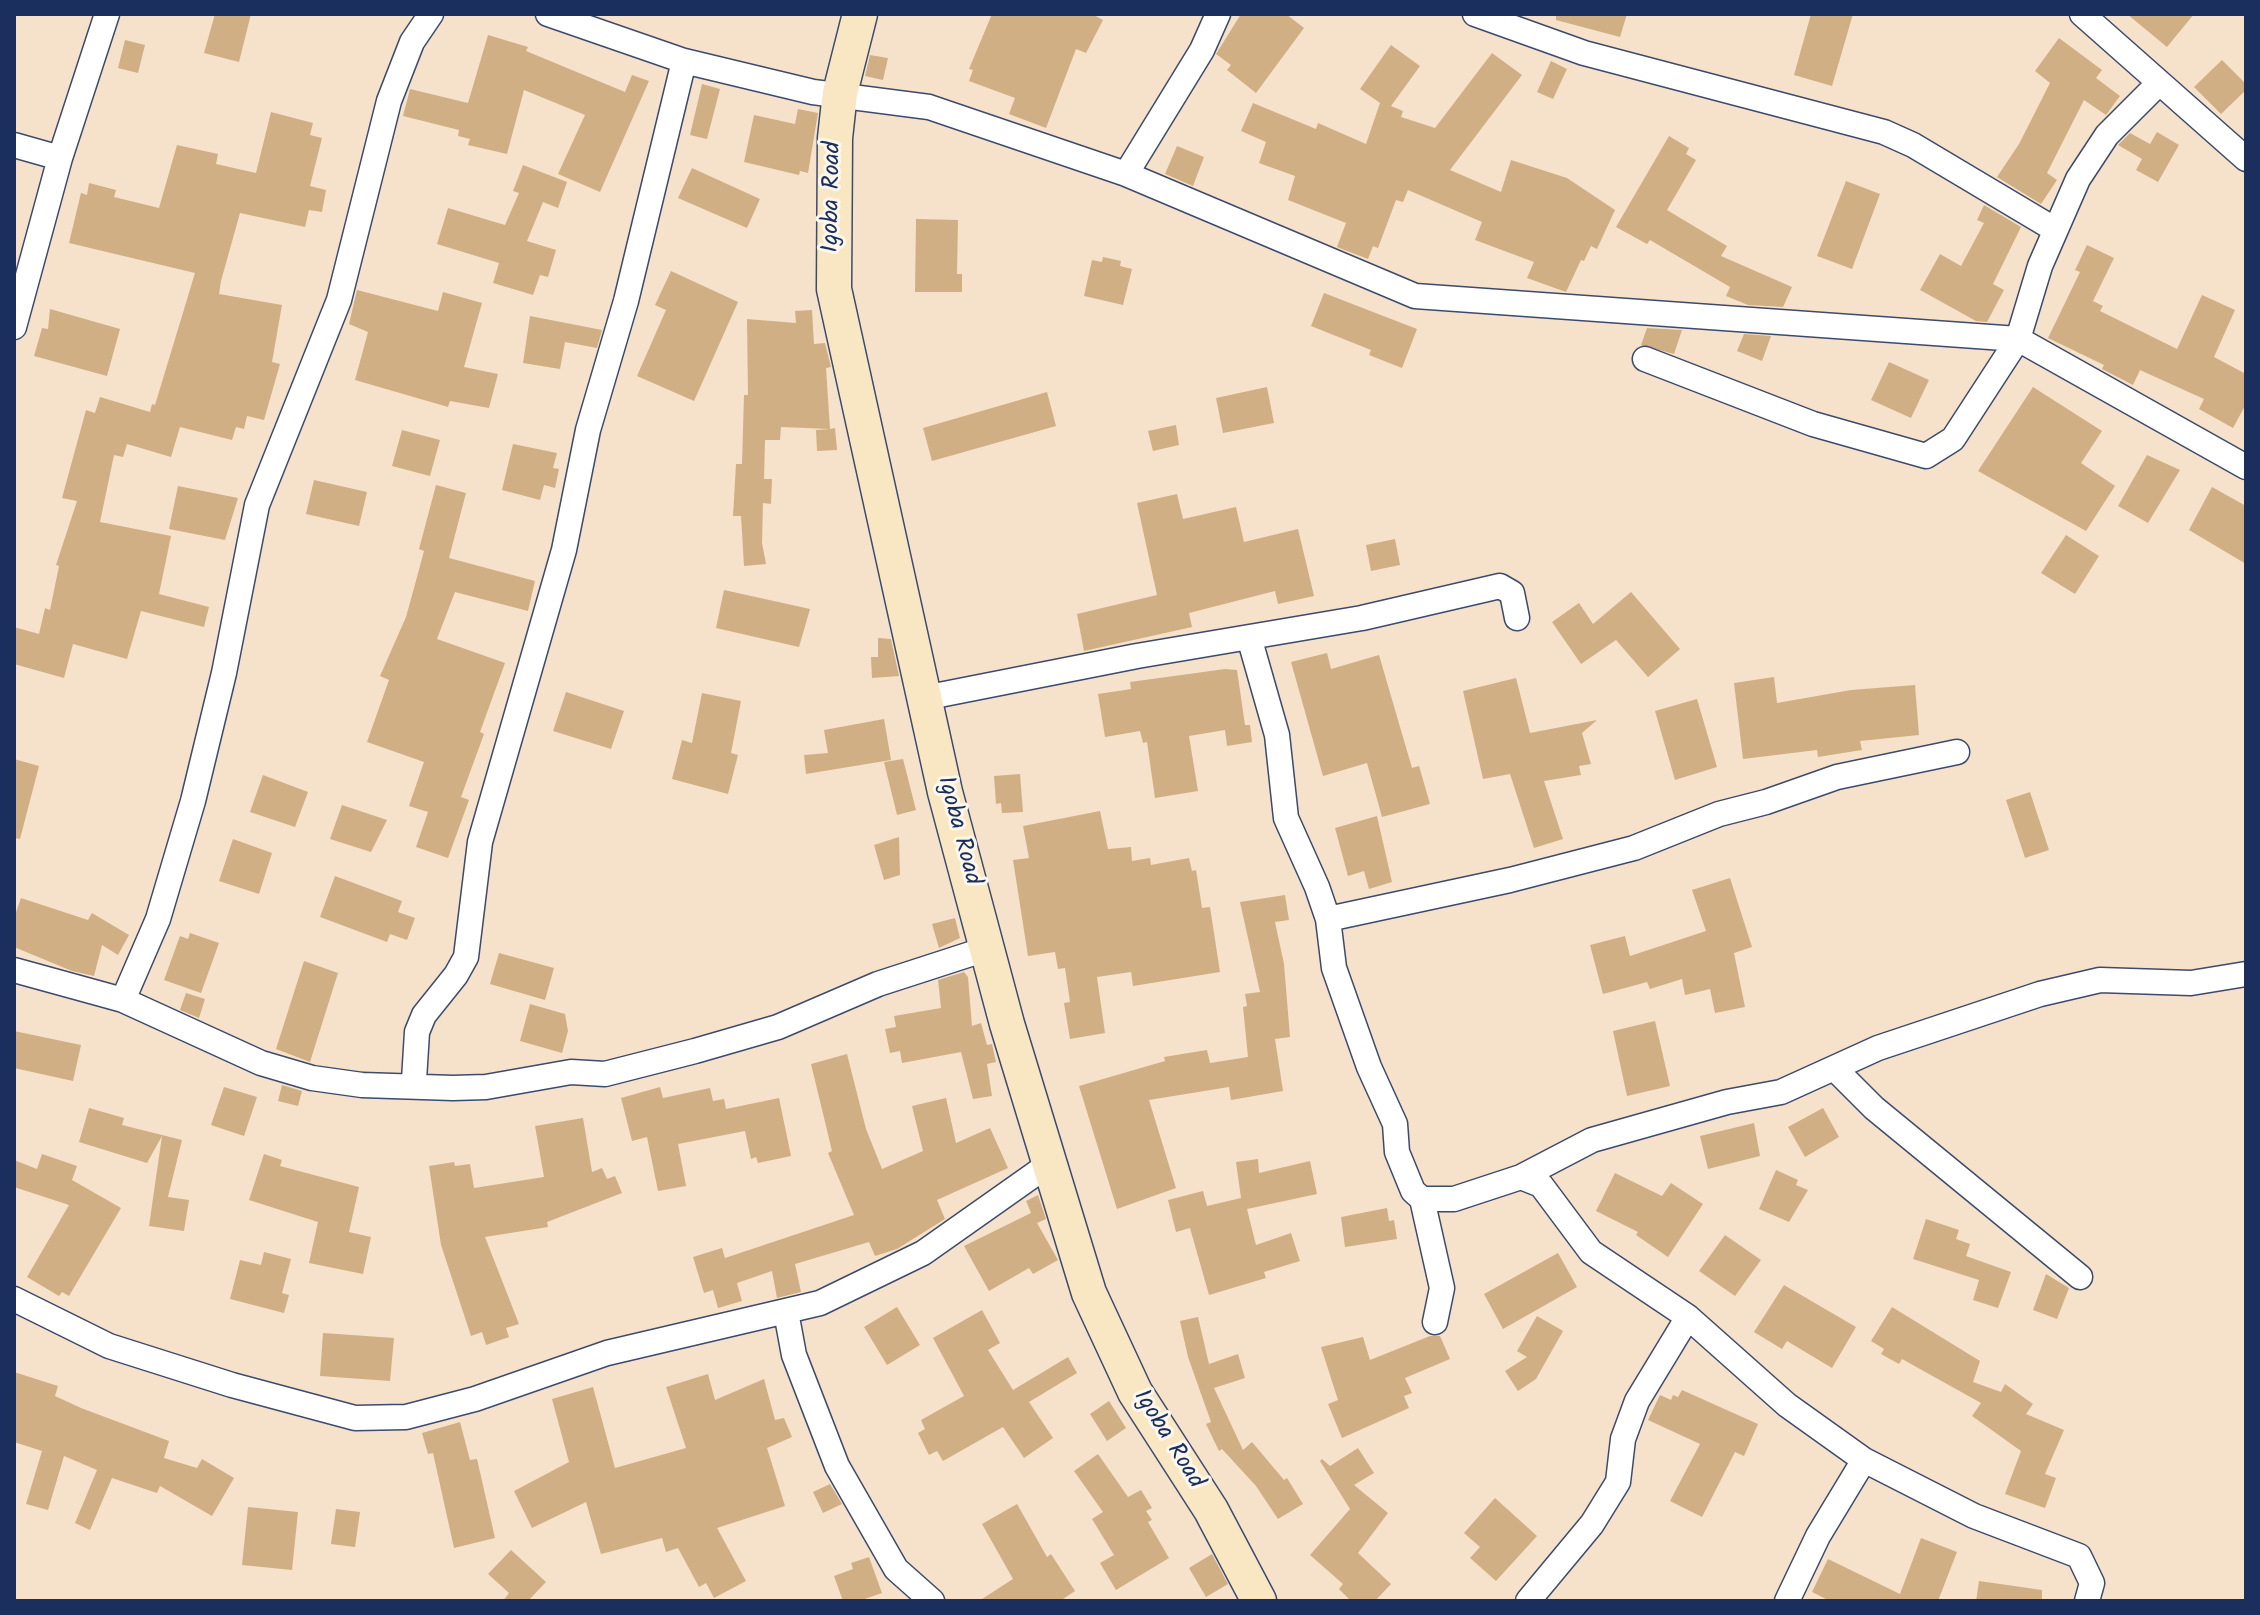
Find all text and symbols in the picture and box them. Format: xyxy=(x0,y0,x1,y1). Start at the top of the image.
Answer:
street label: Igoba Road xyxy=(819,141,849,253)
street label: Igoba Road xyxy=(929,774,985,888)
street label: Igoba Road xyxy=(1125,1385,1209,1495)

